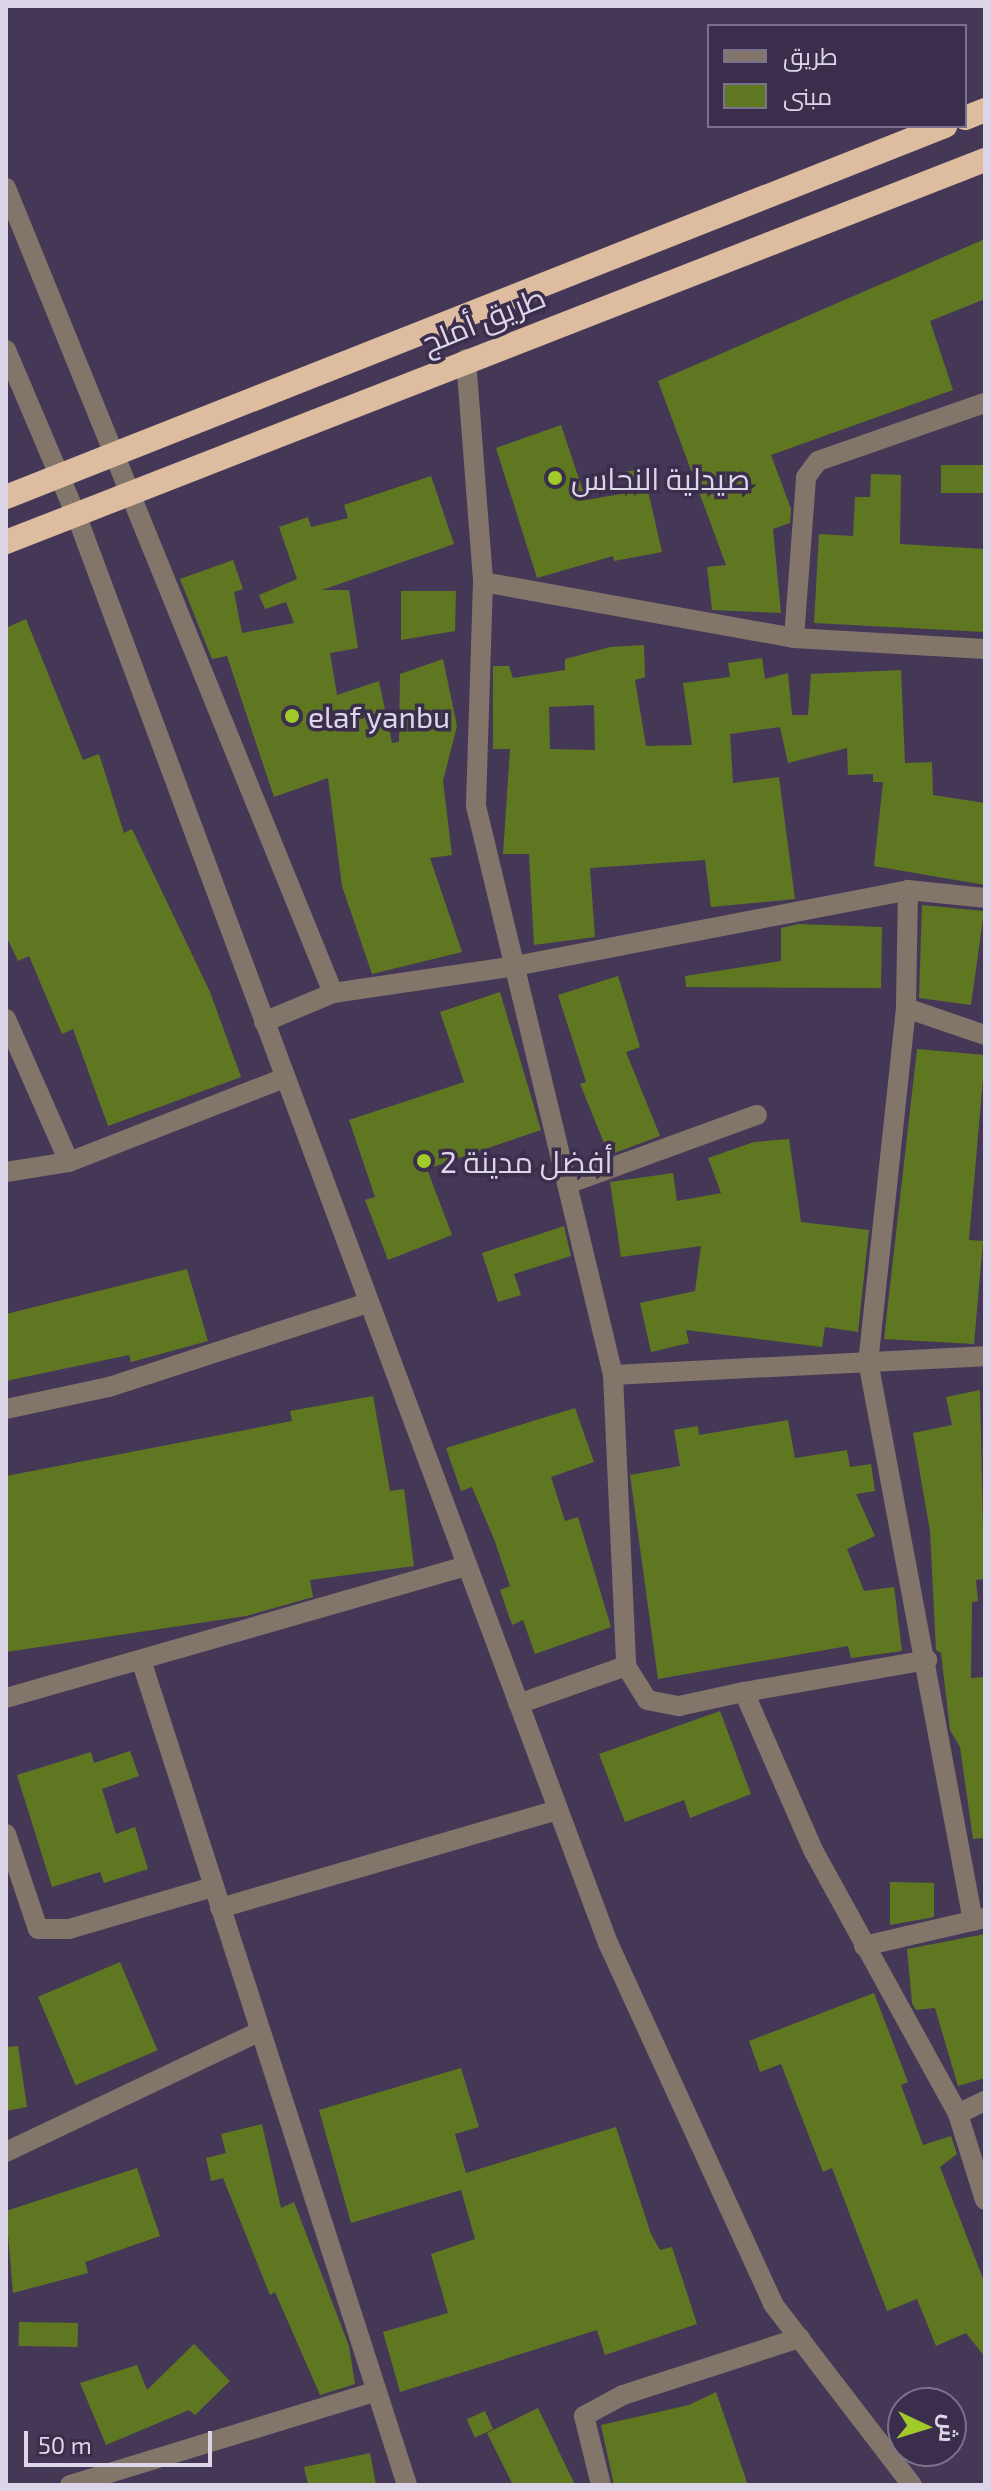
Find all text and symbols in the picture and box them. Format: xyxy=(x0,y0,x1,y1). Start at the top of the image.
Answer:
legend xyxy=(707,24,967,128)
text: طريق xyxy=(783,41,838,70)
text: مبنى xyxy=(783,81,832,110)
street label: طريق أملج xyxy=(416,278,550,360)
place label: صيدلية النحاس xyxy=(571,460,750,496)
marker: صيدلية النحاس xyxy=(546,469,564,487)
place label: elaf yanbu xyxy=(308,698,451,734)
marker: elaf yanbu xyxy=(283,707,301,725)
place label: 2 أفضل مدينة xyxy=(440,1143,613,1179)
marker: 2 أفضل مدينة xyxy=(415,1152,433,1170)
north arrow xyxy=(887,2387,967,2467)
text: ش xyxy=(935,2414,963,2444)
scale bar xyxy=(28,2415,216,2465)
text: 50 m xyxy=(38,2430,92,2459)

